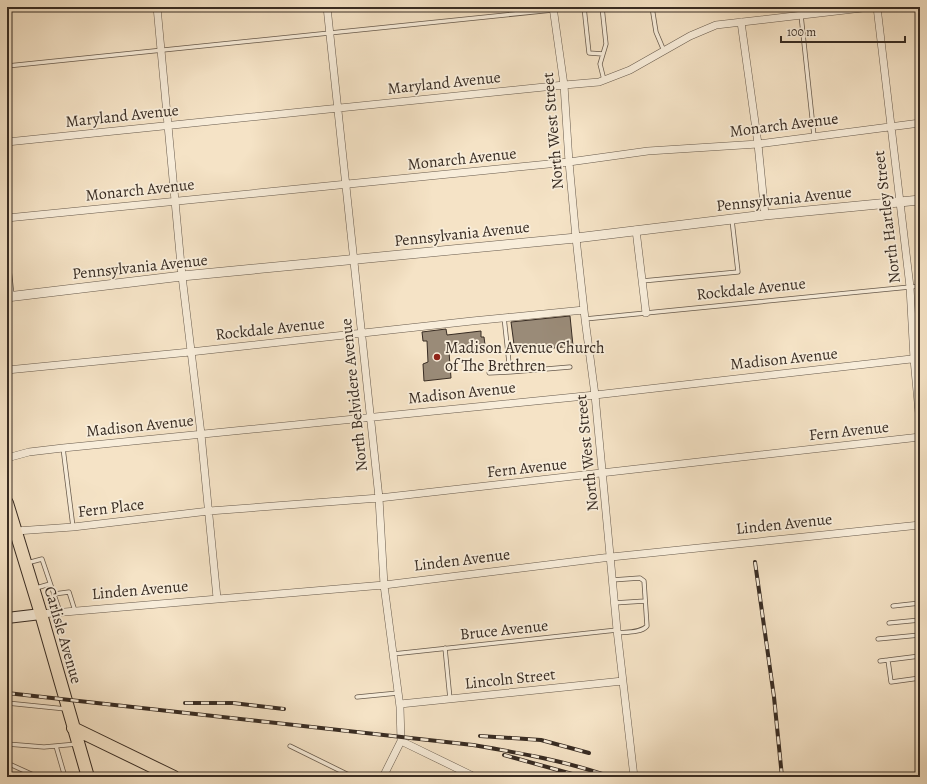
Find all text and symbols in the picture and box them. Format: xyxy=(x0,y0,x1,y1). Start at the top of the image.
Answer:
scale bar xyxy=(781,18,905,44)
text: 100 m xyxy=(787,24,816,40)
street label: Maryland Avenue xyxy=(386,66,502,100)
street label: North West Street xyxy=(537,72,569,190)
street label: Maryland Avenue xyxy=(64,99,180,133)
street label: Monarch Avenue xyxy=(728,107,840,143)
street label: Monarch Avenue xyxy=(406,142,518,176)
street label: North Hartley Street xyxy=(868,149,906,285)
street label: Monarch Avenue xyxy=(84,173,196,207)
street label: Pennsylvania Avenue xyxy=(715,181,853,217)
street label: Pennsylvania Avenue xyxy=(393,216,531,252)
street label: Pennsylvania Avenue xyxy=(71,249,209,285)
street label: Rockdale Avenue xyxy=(695,272,807,306)
street label: Rockdale Avenue xyxy=(214,312,326,346)
street label: North Belvidere Avenue xyxy=(335,317,373,473)
place label: Madison Avenue Church of The Brethren xyxy=(445,337,605,377)
street label: Madison Avenue xyxy=(729,342,839,376)
marker: Madison Avenue Church of The Brethren xyxy=(432,352,442,362)
street label: Madison Avenue xyxy=(407,376,517,410)
street label: North West Street xyxy=(570,393,604,513)
street label: Madison Avenue xyxy=(85,409,195,443)
street label: Fern Avenue xyxy=(808,416,890,446)
street label: Fern Avenue xyxy=(486,453,568,483)
street label: Fern Place xyxy=(77,493,145,523)
street label: Linden Avenue xyxy=(735,508,833,540)
street label: Linden Avenue xyxy=(413,543,511,577)
street label: Linden Avenue xyxy=(91,575,189,605)
street label: Carlisle Avenue xyxy=(39,584,87,686)
street label: Bruce Avenue xyxy=(459,614,549,646)
street label: Lincoln Street xyxy=(464,663,556,695)

